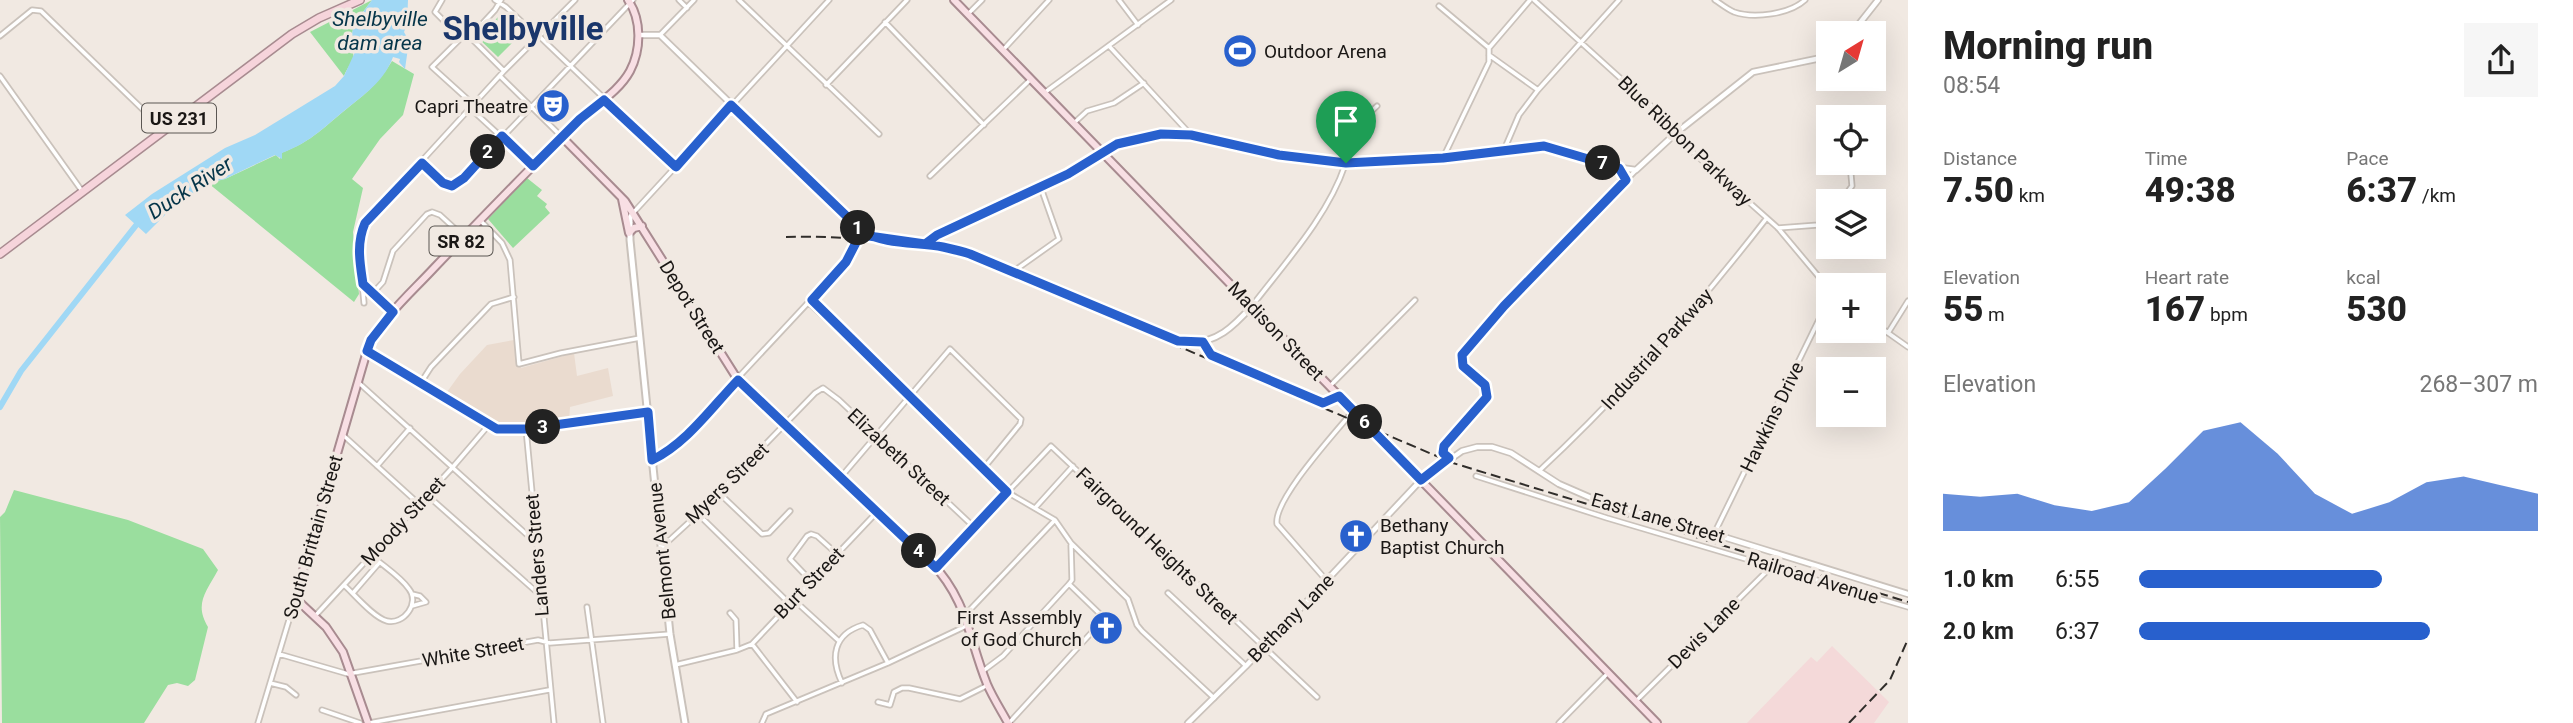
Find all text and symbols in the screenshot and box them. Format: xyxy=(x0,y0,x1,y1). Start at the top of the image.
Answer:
water label: Shelbyville dam area xyxy=(332,7,428,55)
district label: Shelbyville xyxy=(442,9,604,48)
north arrow xyxy=(1816,21,1886,91)
map controls xyxy=(1816,21,1886,427)
button: share xyxy=(2464,23,2538,97)
text: Morning run xyxy=(1943,24,2153,68)
sports icon: Outdoor Arena xyxy=(1221,32,1259,70)
place label: Outdoor Arena xyxy=(1264,40,1387,63)
street label: Blue Ribbon Parkway xyxy=(1613,71,1757,211)
text: 08:54 xyxy=(1943,72,2000,99)
theatre icon: Capri Theatre xyxy=(534,87,572,125)
pin xyxy=(1316,91,1376,163)
place label: Capri Theatre xyxy=(414,95,528,118)
icon: arrive xyxy=(1327,102,1365,140)
road number: US 231 xyxy=(142,104,216,132)
button: locate xyxy=(1816,105,1886,175)
pin: 2 xyxy=(470,134,505,170)
text: 2 xyxy=(482,140,493,163)
pin: 7 xyxy=(1586,146,1620,180)
text: Distance xyxy=(1943,147,2017,170)
text: Time xyxy=(2145,147,2187,170)
text: Pace xyxy=(2346,147,2389,170)
water label: Duck River xyxy=(143,151,238,224)
text: 7 xyxy=(1597,151,1608,174)
text: 7.50 xyxy=(1943,170,2014,211)
text: 49:38 xyxy=(2145,170,2236,211)
text: 6:37 xyxy=(2346,170,2417,211)
text: km xyxy=(2014,184,2045,207)
text: /km xyxy=(2417,184,2456,207)
button: layers xyxy=(1816,189,1886,259)
pin: 1 xyxy=(840,210,876,246)
text: 1 xyxy=(852,216,863,239)
road number: SR 82 xyxy=(430,227,492,256)
street label: Depot Street xyxy=(654,256,730,358)
text: Elevation xyxy=(1943,266,2020,289)
text: Heart rate xyxy=(2145,266,2229,289)
text: kcal xyxy=(2346,266,2381,289)
button: + xyxy=(1816,273,1886,343)
street label: Madison Street xyxy=(1223,277,1329,385)
street label: Industrial Parkway xyxy=(1596,284,1718,414)
text: 55 xyxy=(1943,289,1983,330)
text: 167 xyxy=(2145,289,2205,330)
text: 530 xyxy=(2346,289,2407,330)
text: m xyxy=(1983,303,2005,326)
text: bpm xyxy=(2205,303,2248,326)
button: − xyxy=(1816,357,1886,427)
street label: Hawkins Drive xyxy=(1735,358,1809,476)
text: Elevation xyxy=(1943,371,2036,398)
text: 268–307 m xyxy=(2419,371,2538,398)
street label: Elizabeth Street xyxy=(843,404,955,510)
pin: 6 xyxy=(1348,404,1382,440)
pin: 3 xyxy=(526,410,560,444)
text: 6 xyxy=(1359,410,1370,433)
text: 3 xyxy=(537,415,548,438)
street label: Myers Street xyxy=(681,438,773,528)
street label: South Brittain Street xyxy=(279,452,347,622)
street label: Fairground Heights Street xyxy=(1071,463,1243,629)
street label: Moody Street xyxy=(356,472,450,570)
street label: Belmont Avenue xyxy=(643,481,681,621)
street label: East Lane Street xyxy=(1589,488,1727,548)
street label: Landers Street xyxy=(520,493,554,617)
place label: Bethany Baptist Church xyxy=(1380,514,1504,559)
church icon: Bethany Baptist Church xyxy=(1337,517,1375,555)
pin: 4 xyxy=(902,534,936,568)
text: 4 xyxy=(913,539,924,562)
street label: Burt Street xyxy=(769,543,849,623)
street label: Railroad Avenue xyxy=(1744,547,1882,609)
text: 1.0 km xyxy=(1943,566,2014,593)
text: 6:55 xyxy=(2055,566,2099,593)
street label: Bethany Lane xyxy=(1243,569,1339,667)
street label: Devis Lane xyxy=(1663,592,1745,674)
place label: First Assembly of God Church xyxy=(957,606,1082,651)
church icon: First Assembly of God Church xyxy=(1087,609,1125,647)
text: 2.0 km xyxy=(1943,618,2014,645)
text: 6:37 xyxy=(2055,618,2099,645)
street label: White Street xyxy=(420,632,526,672)

